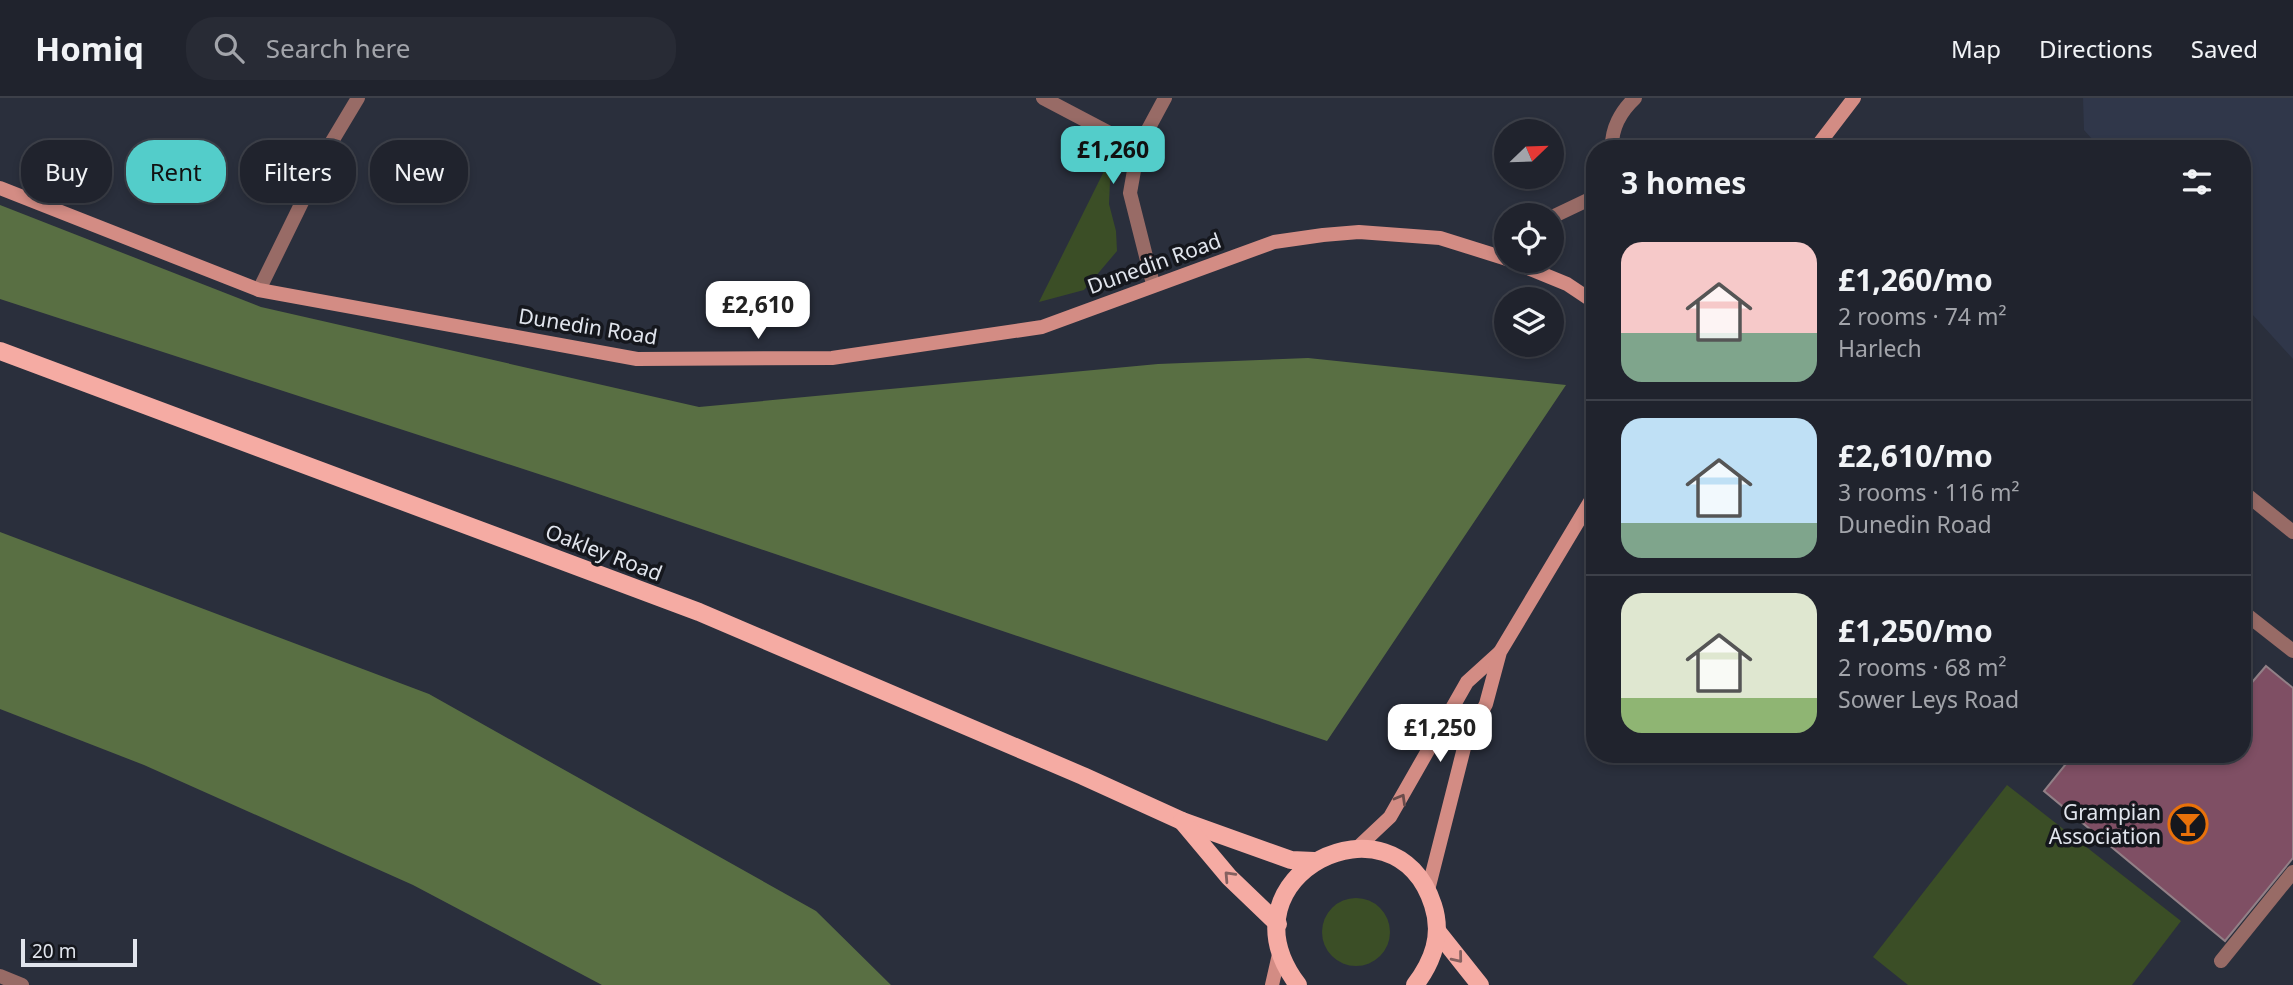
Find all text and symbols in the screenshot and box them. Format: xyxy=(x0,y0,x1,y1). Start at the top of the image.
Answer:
search box xyxy=(186,17,676,80)
text: Homiq xyxy=(35,26,144,71)
icon: search xyxy=(210,29,248,67)
text: Search here xyxy=(266,30,410,66)
text: Map xyxy=(1951,32,2001,65)
text: Directions xyxy=(2039,32,2153,65)
text: Saved xyxy=(2191,32,2258,65)
north arrow xyxy=(1494,119,1564,189)
map controls xyxy=(1494,119,1564,357)
pin: £1,260 xyxy=(1056,126,1170,186)
text: £1,260 xyxy=(1077,133,1149,165)
chip: Buy xyxy=(21,140,112,203)
chip: Rent xyxy=(126,140,226,203)
chip: Filters xyxy=(240,140,356,203)
chip: New xyxy=(370,140,468,203)
text: 3 homes xyxy=(1621,162,1746,203)
icon: filters xyxy=(2178,163,2216,201)
button: locate xyxy=(1494,203,1564,273)
street label: Dunedin Road xyxy=(1083,226,1225,300)
text: £1,260/mo xyxy=(1838,259,1993,300)
icon: home xyxy=(1677,270,1761,354)
pin: £2,610 xyxy=(701,282,815,341)
button: layers xyxy=(1494,287,1564,357)
text: £2,610 xyxy=(722,288,794,320)
text: 2 rooms · 74 m² xyxy=(1838,300,2007,332)
street label: Dunedin Road xyxy=(516,301,660,351)
text: Harlech xyxy=(1838,332,1922,364)
text: £2,610/mo xyxy=(1838,435,1993,476)
icon: home xyxy=(1677,446,1761,530)
text: 3 rooms · 116 m² xyxy=(1838,476,2020,508)
text: Dunedin Road xyxy=(1838,508,1992,540)
street label: Oakley Road xyxy=(542,517,666,587)
text: £1,250/mo xyxy=(1838,610,1993,651)
icon: home xyxy=(1677,621,1761,705)
text: 2 rooms · 68 m² xyxy=(1838,651,2007,683)
text: Sower Leys Road xyxy=(1838,683,2019,715)
pin: £1,250 xyxy=(1383,704,1497,764)
text: £1,250 xyxy=(1404,711,1476,743)
one-way arrow xyxy=(1393,793,1406,806)
place label: Grampian Association xyxy=(2049,798,2161,850)
bar icon: Grampian Association xyxy=(2167,803,2209,845)
one-way arrow xyxy=(1225,871,1237,884)
scale bar xyxy=(21,936,136,968)
text: 20 m xyxy=(32,938,76,964)
one-way arrow xyxy=(1450,950,1463,963)

